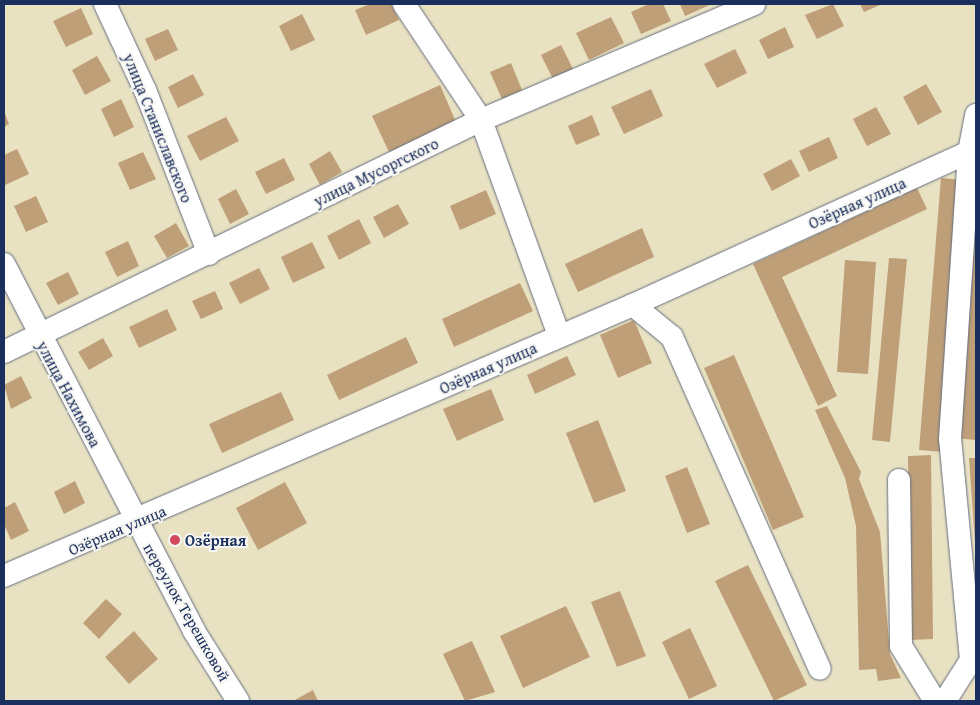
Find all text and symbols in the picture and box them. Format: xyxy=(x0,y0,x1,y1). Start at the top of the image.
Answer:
street label: улица Станиславского xyxy=(119,50,197,206)
street label: улица Мусоргского xyxy=(310,133,442,211)
street label: Озёрная улица xyxy=(805,173,909,233)
street label: улица Нахимова xyxy=(33,338,105,450)
street label: Озёрная улица xyxy=(436,338,540,398)
street label: Озёрная улица xyxy=(65,501,169,559)
place label: Озёрная xyxy=(185,530,246,550)
marker: Озёрная xyxy=(169,534,181,546)
street label: переулок Терешковой xyxy=(140,539,234,685)

